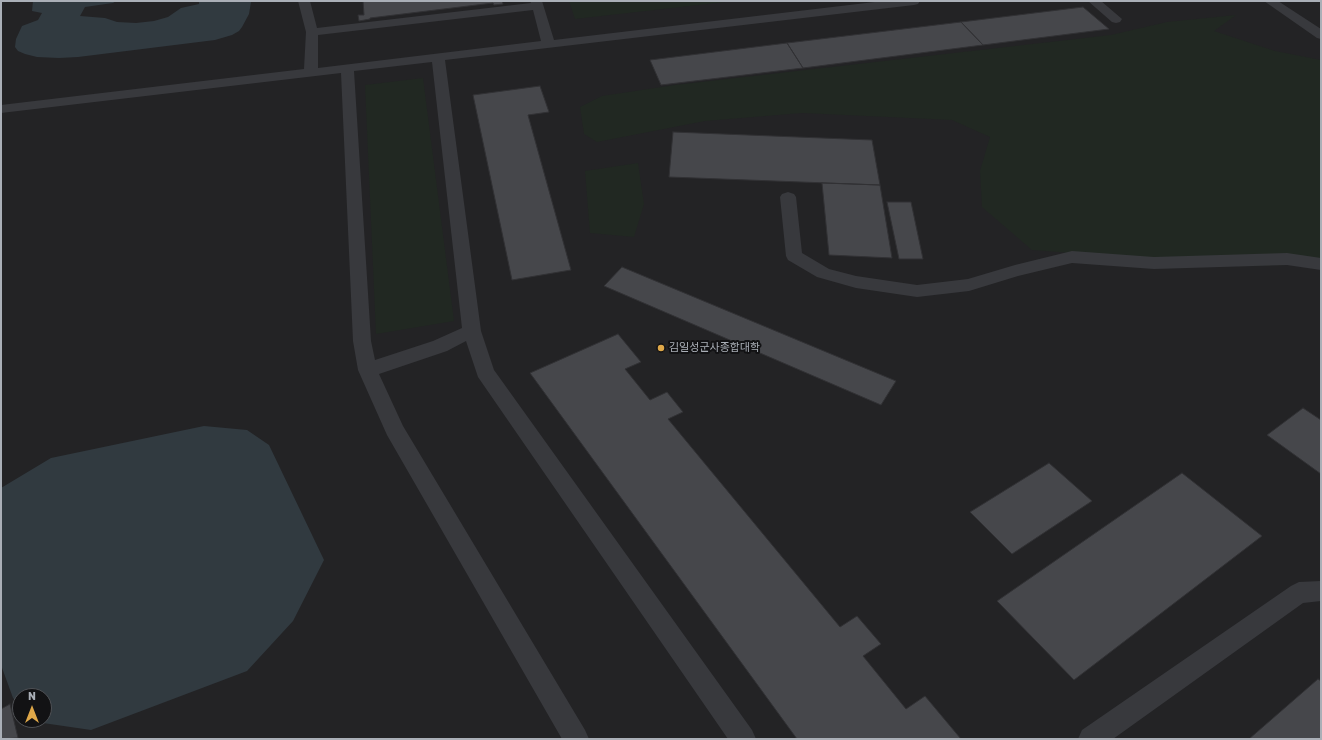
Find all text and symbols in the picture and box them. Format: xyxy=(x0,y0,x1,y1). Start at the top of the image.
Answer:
place label: 김일성군사종합대학 xyxy=(669,341,760,355)
marker: 김일성군사종합대학 xyxy=(656,343,666,353)
north arrow xyxy=(12,688,52,728)
text: N xyxy=(28,690,36,703)

